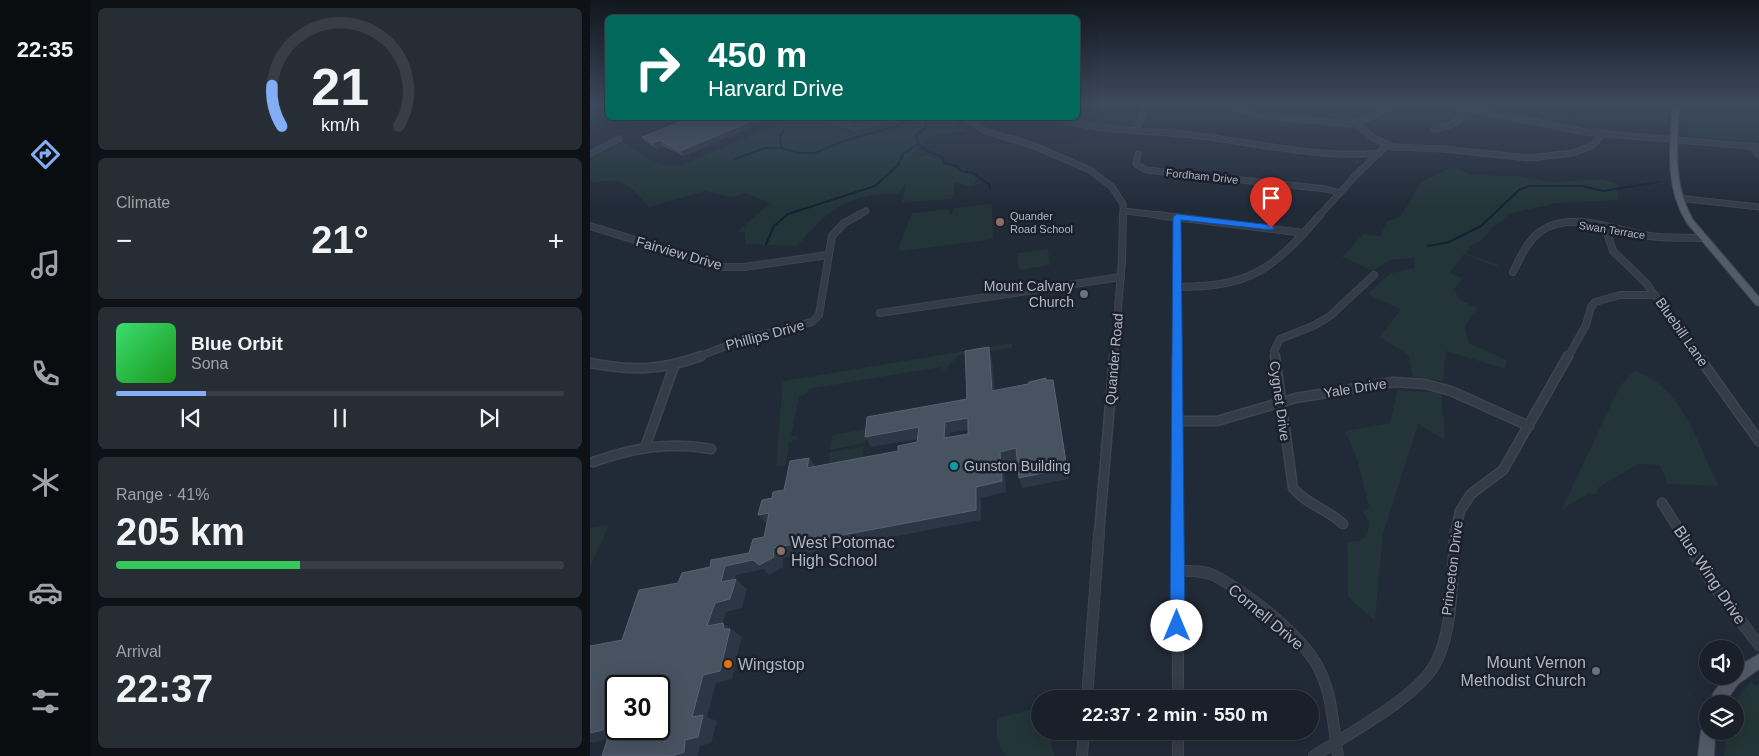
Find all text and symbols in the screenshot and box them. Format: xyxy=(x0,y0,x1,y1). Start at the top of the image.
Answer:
icon: right xyxy=(625,35,690,100)
text: 450 m xyxy=(708,35,807,74)
text: 22:35 xyxy=(17,37,73,62)
text: 21 xyxy=(311,58,369,116)
text: Harvard Drive xyxy=(708,76,844,101)
text: km/h xyxy=(321,115,359,135)
icon: directions xyxy=(28,137,63,172)
street label: Fordham Drive xyxy=(1165,166,1239,186)
pin xyxy=(1250,177,1292,228)
icon: arrive xyxy=(1257,184,1285,212)
text: Climate xyxy=(116,194,170,211)
place label: Quander Road School xyxy=(1010,210,1073,235)
marker: Quander Road School xyxy=(994,216,1006,228)
text: 21° xyxy=(311,219,369,261)
street label: Swan Terrace xyxy=(1578,219,1646,241)
text: − xyxy=(116,225,132,256)
text: + xyxy=(548,225,564,256)
street label: Fairview Drive xyxy=(634,233,724,273)
icon: music xyxy=(28,247,63,282)
place label: Mount Calvary Church xyxy=(984,278,1074,310)
marker: Mount Calvary Church xyxy=(1078,288,1090,300)
street label: Bluebill Lane xyxy=(1652,295,1712,370)
street label: Quander Road xyxy=(1102,313,1126,405)
street label: Phillips Drive xyxy=(724,317,806,353)
text: Blue Orbit xyxy=(191,333,283,354)
text: Sona xyxy=(191,355,228,372)
icon: phone xyxy=(28,356,63,391)
street label: Cygnet Drive xyxy=(1266,360,1294,442)
street label: Yale Drive xyxy=(1322,375,1388,401)
icon: previous xyxy=(177,404,205,432)
icon: pause xyxy=(326,404,354,432)
icon: next xyxy=(475,404,503,432)
place label: Gunston Building xyxy=(964,458,1071,474)
marker: Gunston Building xyxy=(948,460,960,472)
icon: climate xyxy=(28,465,63,500)
text: Range · 41% xyxy=(116,486,209,503)
text: 205 km xyxy=(116,511,245,553)
street label: Princeton Drive xyxy=(1438,519,1466,616)
street label: Blue Wing Drive xyxy=(1671,523,1749,627)
place label: West Potomac High School xyxy=(791,534,895,569)
marker: West Potomac High School xyxy=(775,545,787,557)
icon: car xyxy=(28,575,63,610)
street label: Cornell Drive xyxy=(1225,581,1307,653)
position arrow xyxy=(1150,599,1202,651)
map controls xyxy=(1699,640,1744,740)
button: sound xyxy=(1699,640,1744,685)
text: Arrival xyxy=(116,643,161,660)
place label: Mount Vernon Methodist Church xyxy=(1461,654,1586,689)
place label: Wingstop xyxy=(738,656,805,673)
marker: Wingstop xyxy=(722,658,734,670)
marker: Mount Vernon Methodist Church xyxy=(1590,665,1602,677)
text: 22:37 xyxy=(116,668,213,710)
speed limit sign: 30 xyxy=(605,675,670,740)
icon: filters xyxy=(28,684,63,719)
button: layers xyxy=(1699,695,1744,740)
text: 22:37 · 2 min · 550 m xyxy=(1082,704,1268,725)

